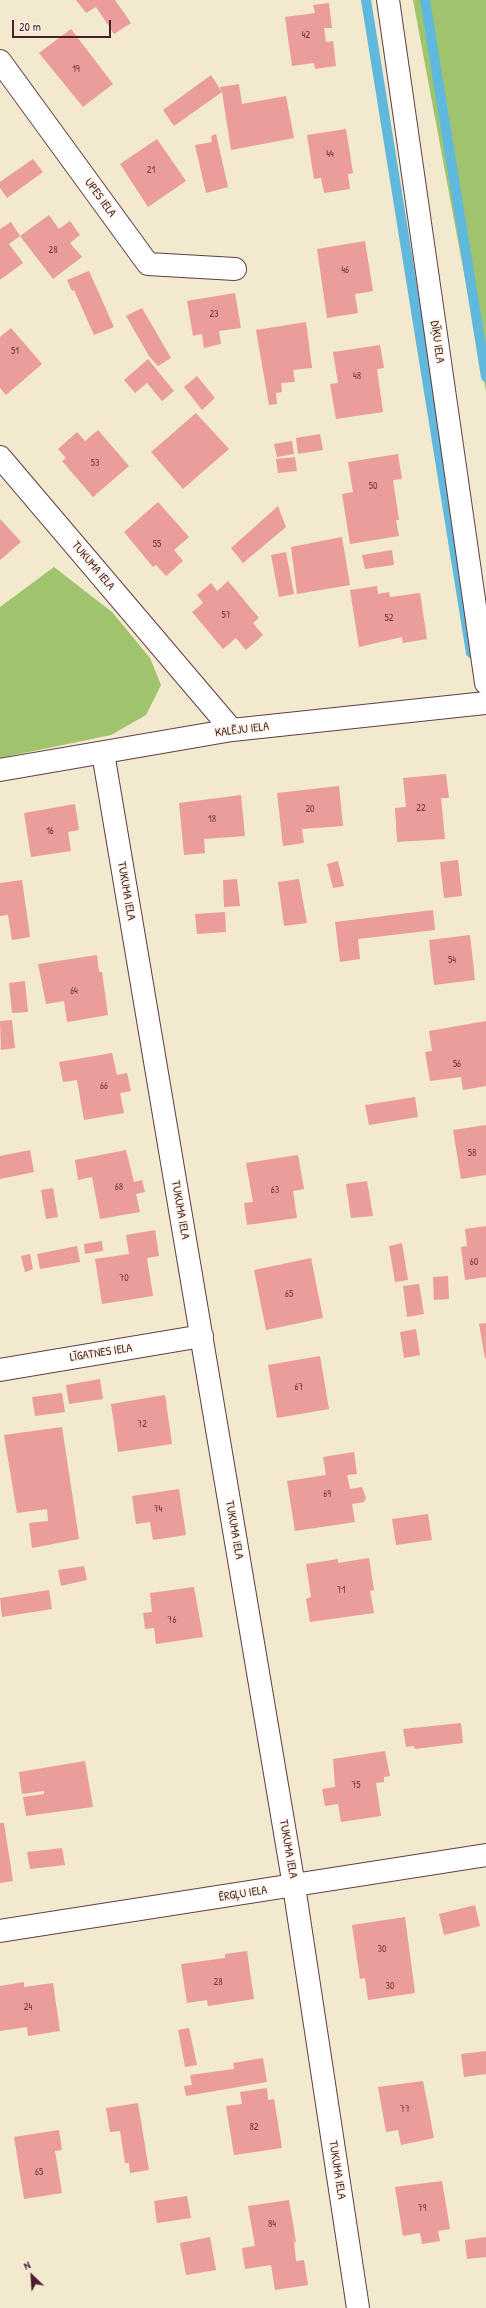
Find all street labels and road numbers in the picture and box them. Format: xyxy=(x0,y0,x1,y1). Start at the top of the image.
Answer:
street label: UPES IELA xyxy=(81,176,119,220)
street label: DĪĶU IELA xyxy=(427,320,447,364)
street label: TUKUMA IELA xyxy=(68,539,118,593)
street label: KALĒJU IELA xyxy=(214,720,270,740)
street label: TUKUMA IELA xyxy=(114,861,138,921)
street label: TUKUMA IELA xyxy=(168,1180,192,1240)
street label: LĪGATNES IELA xyxy=(69,1341,133,1365)
street label: TUKUMA IELA xyxy=(222,1500,246,1560)
street label: TUKUMA IELA xyxy=(276,1819,300,1879)
street label: ĒRGĻU IELA xyxy=(218,1883,268,1905)
street label: TUKUMA IELA xyxy=(325,2140,349,2200)

